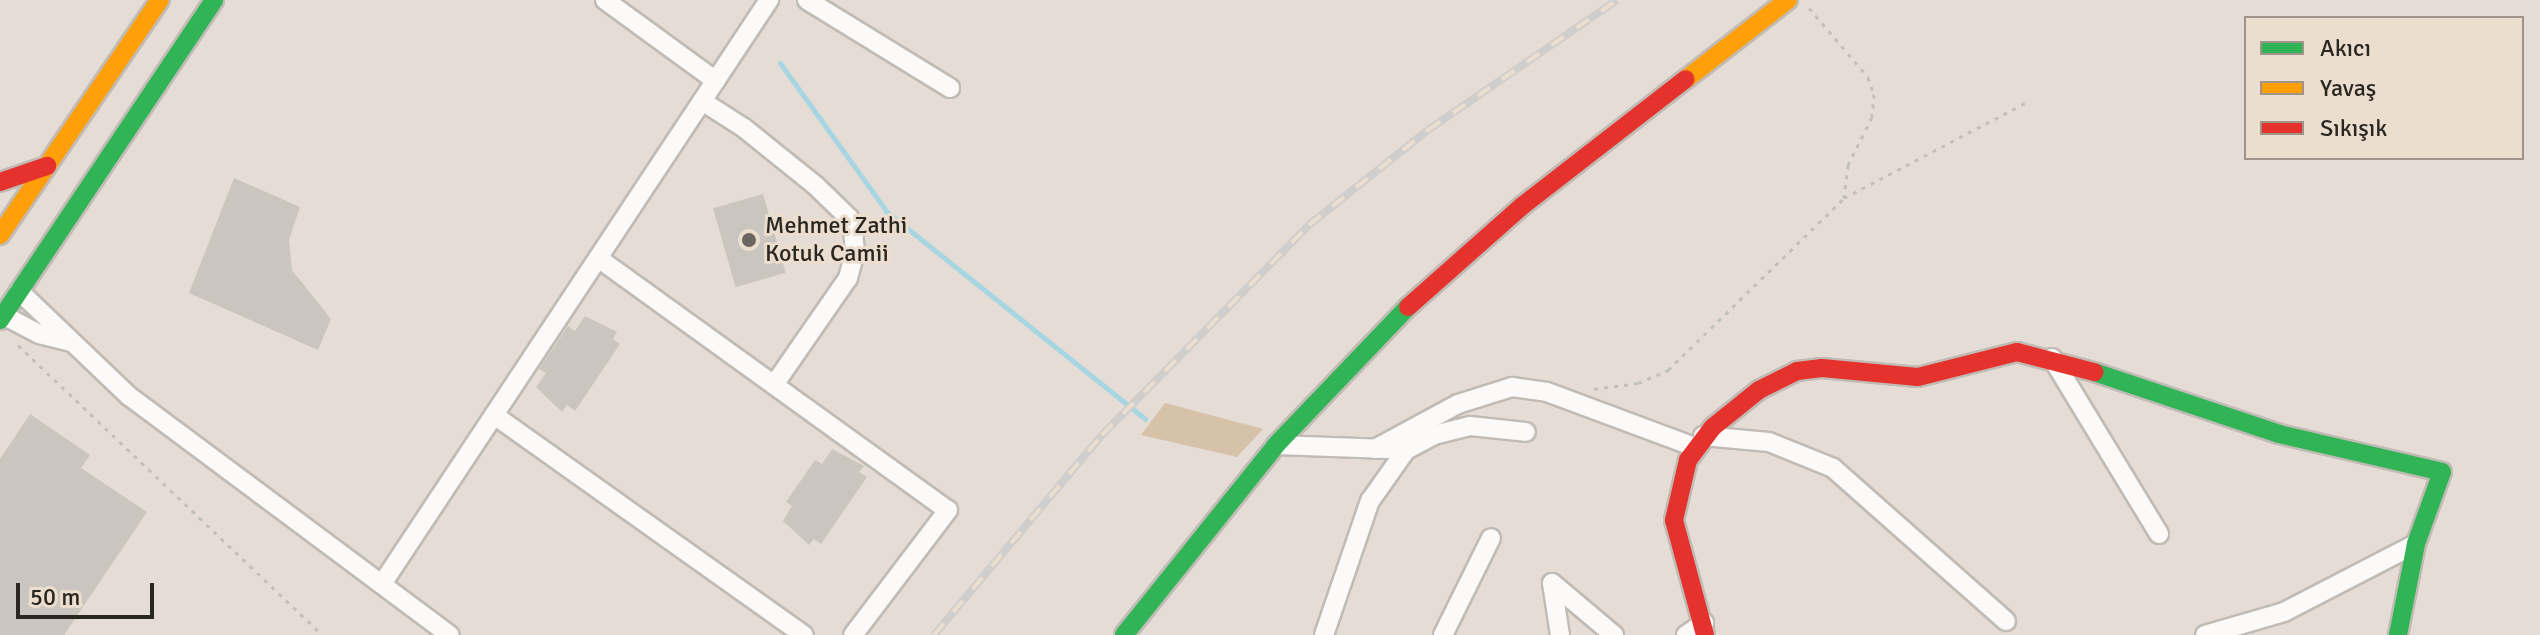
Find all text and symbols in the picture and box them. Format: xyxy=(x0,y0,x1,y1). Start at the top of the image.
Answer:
legend xyxy=(2244,16,2524,160)
text: Akıcı xyxy=(2320,33,2371,63)
text: Yavaş xyxy=(2320,73,2376,103)
text: Sıkışık xyxy=(2320,113,2387,143)
place label: Mehmet Zathi Kotuk Camii xyxy=(765,212,907,268)
marker: Mehmet Zathi Kotuk Camii xyxy=(740,231,758,249)
scale bar xyxy=(20,567,158,617)
text: 50 m xyxy=(30,582,80,612)

